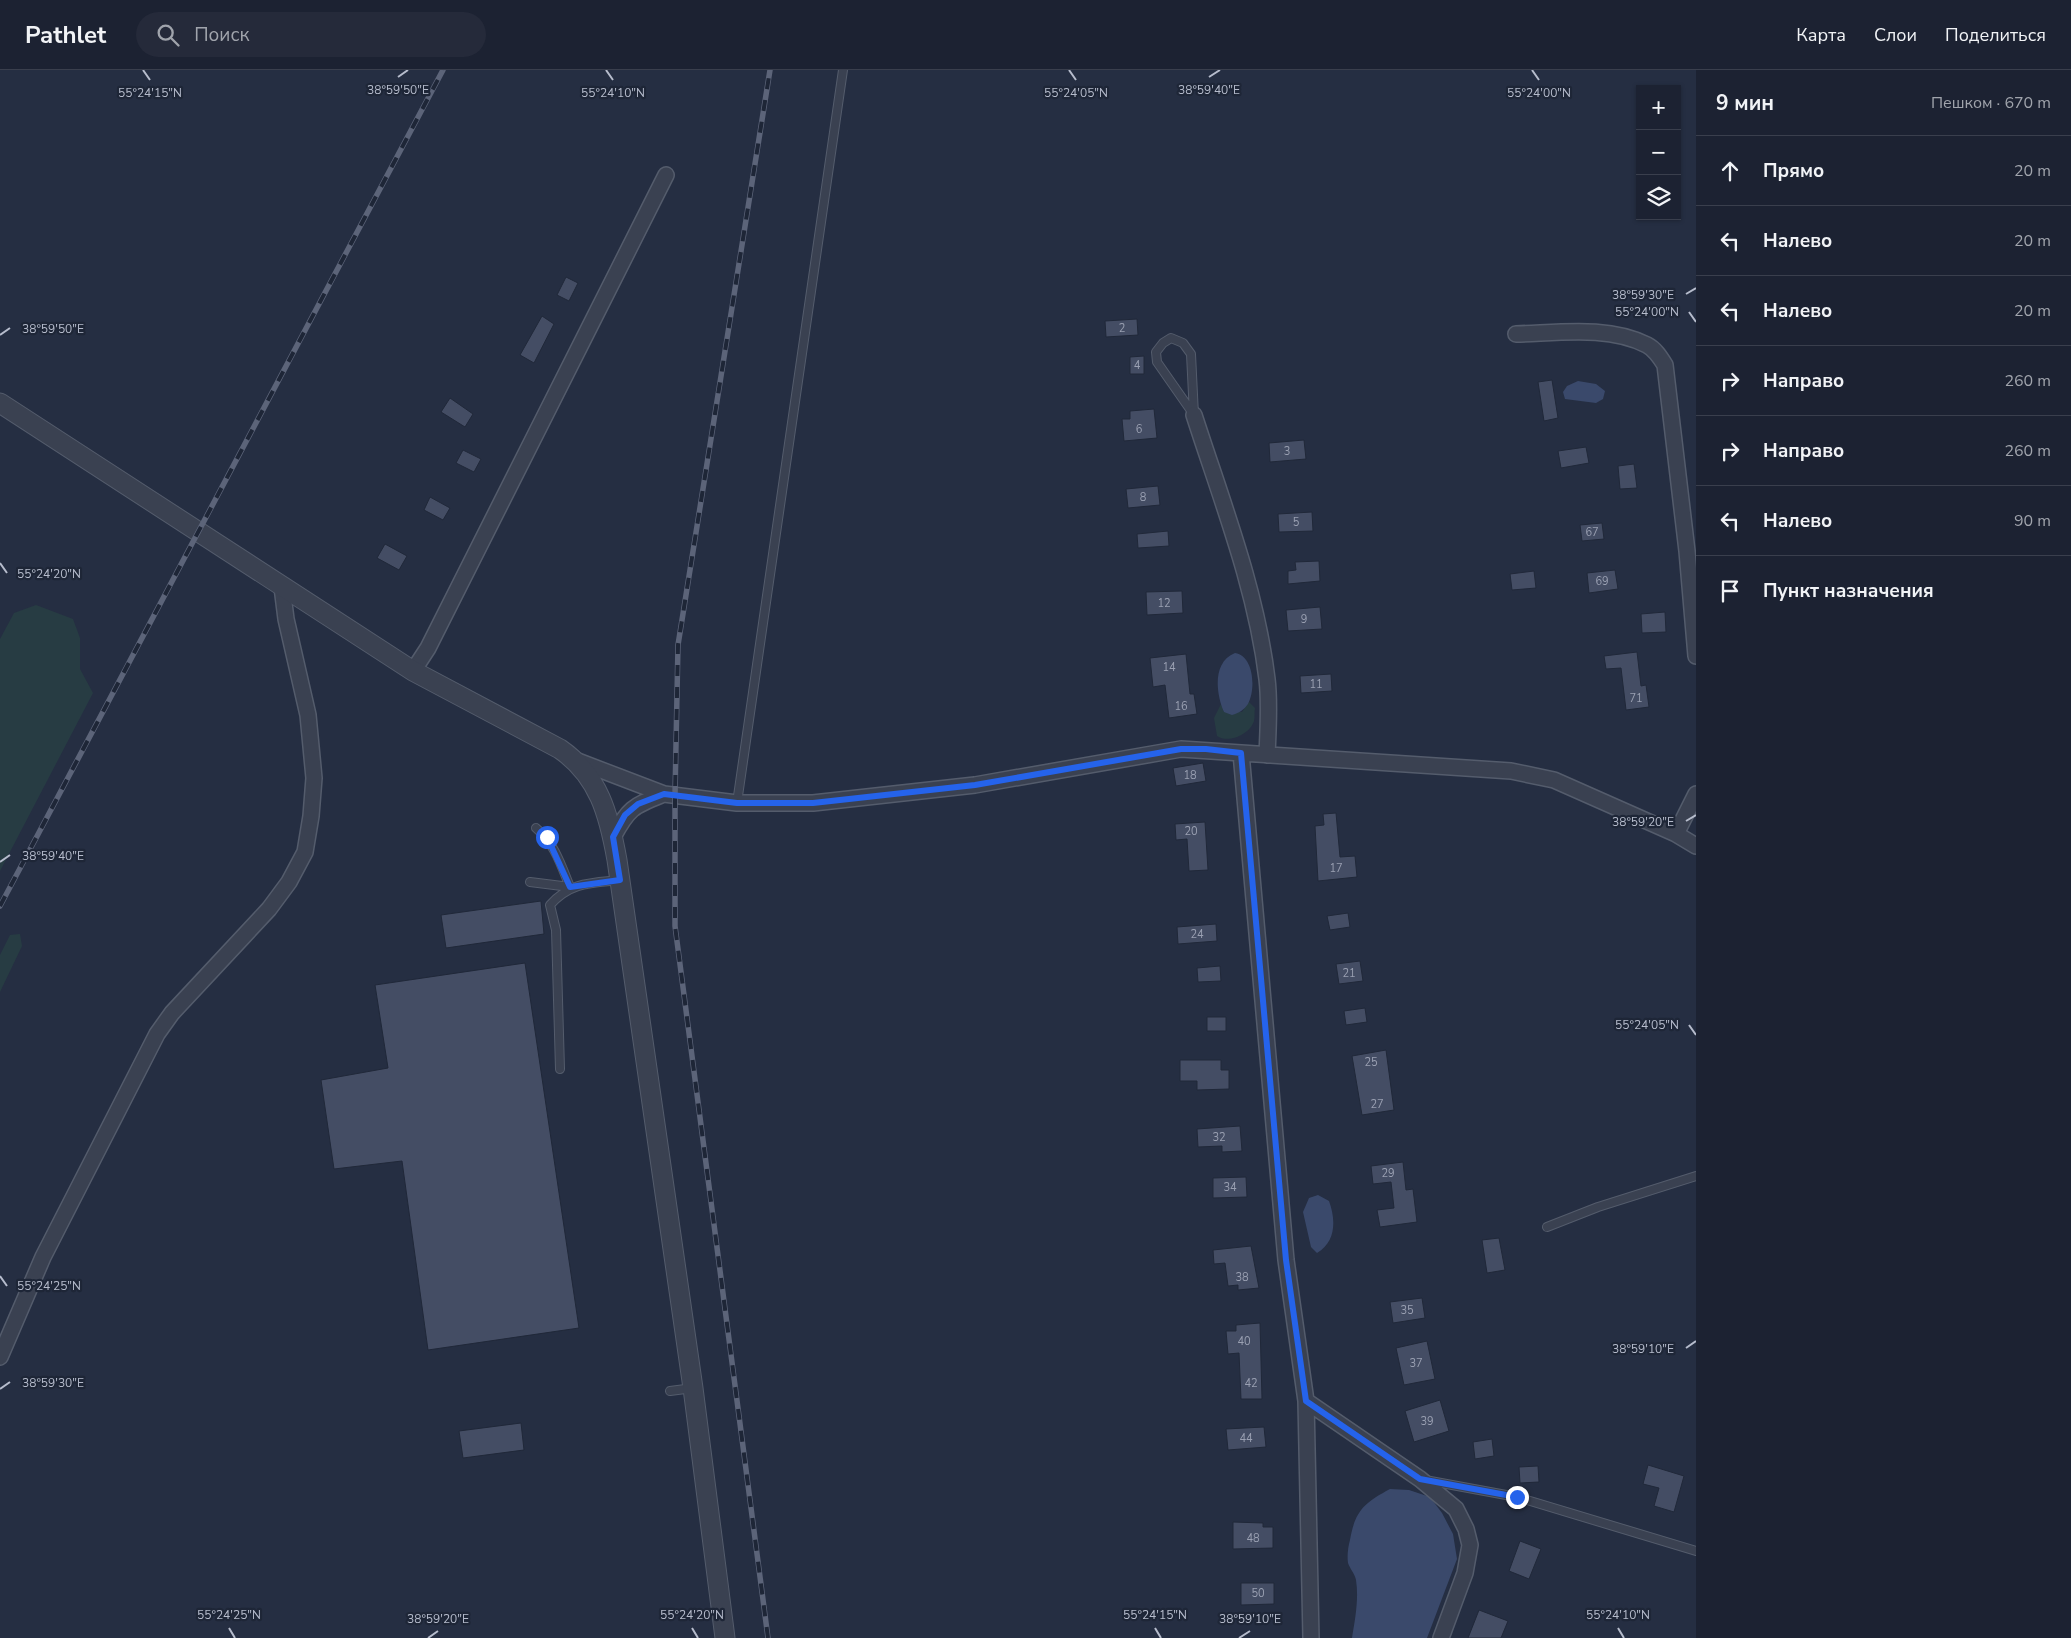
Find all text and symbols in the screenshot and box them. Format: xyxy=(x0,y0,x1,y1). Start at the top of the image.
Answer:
search box xyxy=(136,12,486,57)
text: Pathlet xyxy=(25,19,106,51)
icon: search xyxy=(154,21,182,49)
text: Поиск xyxy=(194,22,249,48)
text: Карта xyxy=(1796,23,1846,47)
text: Слои xyxy=(1874,23,1917,47)
text: Поделиться xyxy=(1945,23,2046,47)
text: 38°59'50"E xyxy=(367,82,429,98)
text: 38°59'40"E xyxy=(1178,82,1240,98)
text: 55°24'15"N xyxy=(118,85,182,101)
text: 55°24'10"N xyxy=(581,85,645,101)
text: 55°24'05"N xyxy=(1044,85,1108,101)
text: 55°24'00"N xyxy=(1507,85,1571,101)
map controls xyxy=(1636,85,1681,220)
button: + xyxy=(1636,85,1681,130)
text: 9 мин xyxy=(1716,89,1774,117)
text: Пешком · 670 m xyxy=(1931,92,2051,114)
button: − xyxy=(1636,130,1681,175)
icon: ahead xyxy=(1716,157,1744,185)
text: Прямо xyxy=(1763,158,1824,184)
text: 20 m xyxy=(2014,160,2051,182)
button: layers xyxy=(1636,175,1681,220)
icon: left xyxy=(1716,227,1744,255)
text: Налево xyxy=(1763,228,1832,254)
text: 20 m xyxy=(2014,230,2051,252)
text: 38°59'30"E xyxy=(1612,287,1674,303)
icon: left xyxy=(1716,297,1744,325)
text: Налево xyxy=(1763,298,1832,324)
text: 20 m xyxy=(2014,300,2051,322)
text: 55°24'00"N xyxy=(1615,304,1679,320)
text: 38°59'50"E xyxy=(22,321,84,337)
house number: 2 xyxy=(1119,321,1125,336)
house number: 4 xyxy=(1134,358,1141,373)
icon: right xyxy=(1716,367,1744,395)
text: Направо xyxy=(1763,368,1844,394)
text: 260 m xyxy=(2004,370,2051,392)
house number: 6 xyxy=(1136,422,1143,437)
icon: right xyxy=(1716,437,1744,465)
text: Направо xyxy=(1763,438,1844,464)
text: 260 m xyxy=(2004,440,2051,462)
house number: 3 xyxy=(1284,444,1290,459)
house number: 8 xyxy=(1140,490,1147,505)
icon: left xyxy=(1716,507,1744,535)
text: Налево xyxy=(1763,508,1832,534)
text: 90 m xyxy=(2014,510,2051,532)
house number: 5 xyxy=(1293,515,1300,530)
house number: 67 xyxy=(1585,525,1599,540)
text: 55°24'20"N xyxy=(17,566,81,582)
house number: 69 xyxy=(1595,574,1609,589)
icon: arrive xyxy=(1716,577,1744,605)
text: Пункт назначения xyxy=(1763,578,1934,604)
house number: 12 xyxy=(1157,596,1171,611)
house number: 9 xyxy=(1301,612,1307,627)
house number: 14 xyxy=(1162,660,1176,675)
house number: 11 xyxy=(1309,677,1323,692)
house number: 71 xyxy=(1629,691,1643,706)
house number: 16 xyxy=(1174,699,1188,714)
house number: 18 xyxy=(1183,768,1197,783)
text: 38°59'20"E xyxy=(1612,814,1674,830)
house number: 20 xyxy=(1184,824,1198,839)
route start xyxy=(536,826,559,849)
text: 38°59'40"E xyxy=(22,848,84,864)
house number: 17 xyxy=(1329,861,1343,876)
house number: 24 xyxy=(1190,927,1204,942)
house number: 21 xyxy=(1342,966,1356,981)
text: 55°24'05"N xyxy=(1615,1017,1679,1033)
house number: 25 xyxy=(1364,1055,1378,1070)
house number: 27 xyxy=(1370,1097,1384,1112)
house number: 32 xyxy=(1212,1130,1226,1145)
house number: 29 xyxy=(1381,1166,1395,1181)
house number: 34 xyxy=(1223,1180,1237,1195)
house number: 38 xyxy=(1235,1270,1249,1285)
text: 55°24'25"N xyxy=(17,1278,81,1294)
house number: 35 xyxy=(1400,1303,1414,1318)
house number: 40 xyxy=(1237,1334,1251,1349)
text: 38°59'10"E xyxy=(1612,1341,1674,1357)
house number: 37 xyxy=(1409,1356,1423,1371)
text: 38°59'30"E xyxy=(22,1375,84,1391)
house number: 42 xyxy=(1244,1376,1258,1391)
house number: 39 xyxy=(1420,1414,1434,1429)
house number: 44 xyxy=(1239,1431,1253,1446)
route end xyxy=(1506,1486,1529,1509)
house number: 48 xyxy=(1246,1531,1260,1546)
house number: 50 xyxy=(1251,1586,1265,1601)
text: 55°24'25"N xyxy=(197,1607,261,1623)
text: 55°24'20"N xyxy=(660,1607,724,1623)
text: 55°24'15"N xyxy=(1123,1607,1187,1623)
text: 55°24'10"N xyxy=(1586,1607,1650,1623)
text: 38°59'20"E xyxy=(407,1611,469,1627)
text: 38°59'10"E xyxy=(1219,1611,1281,1627)

